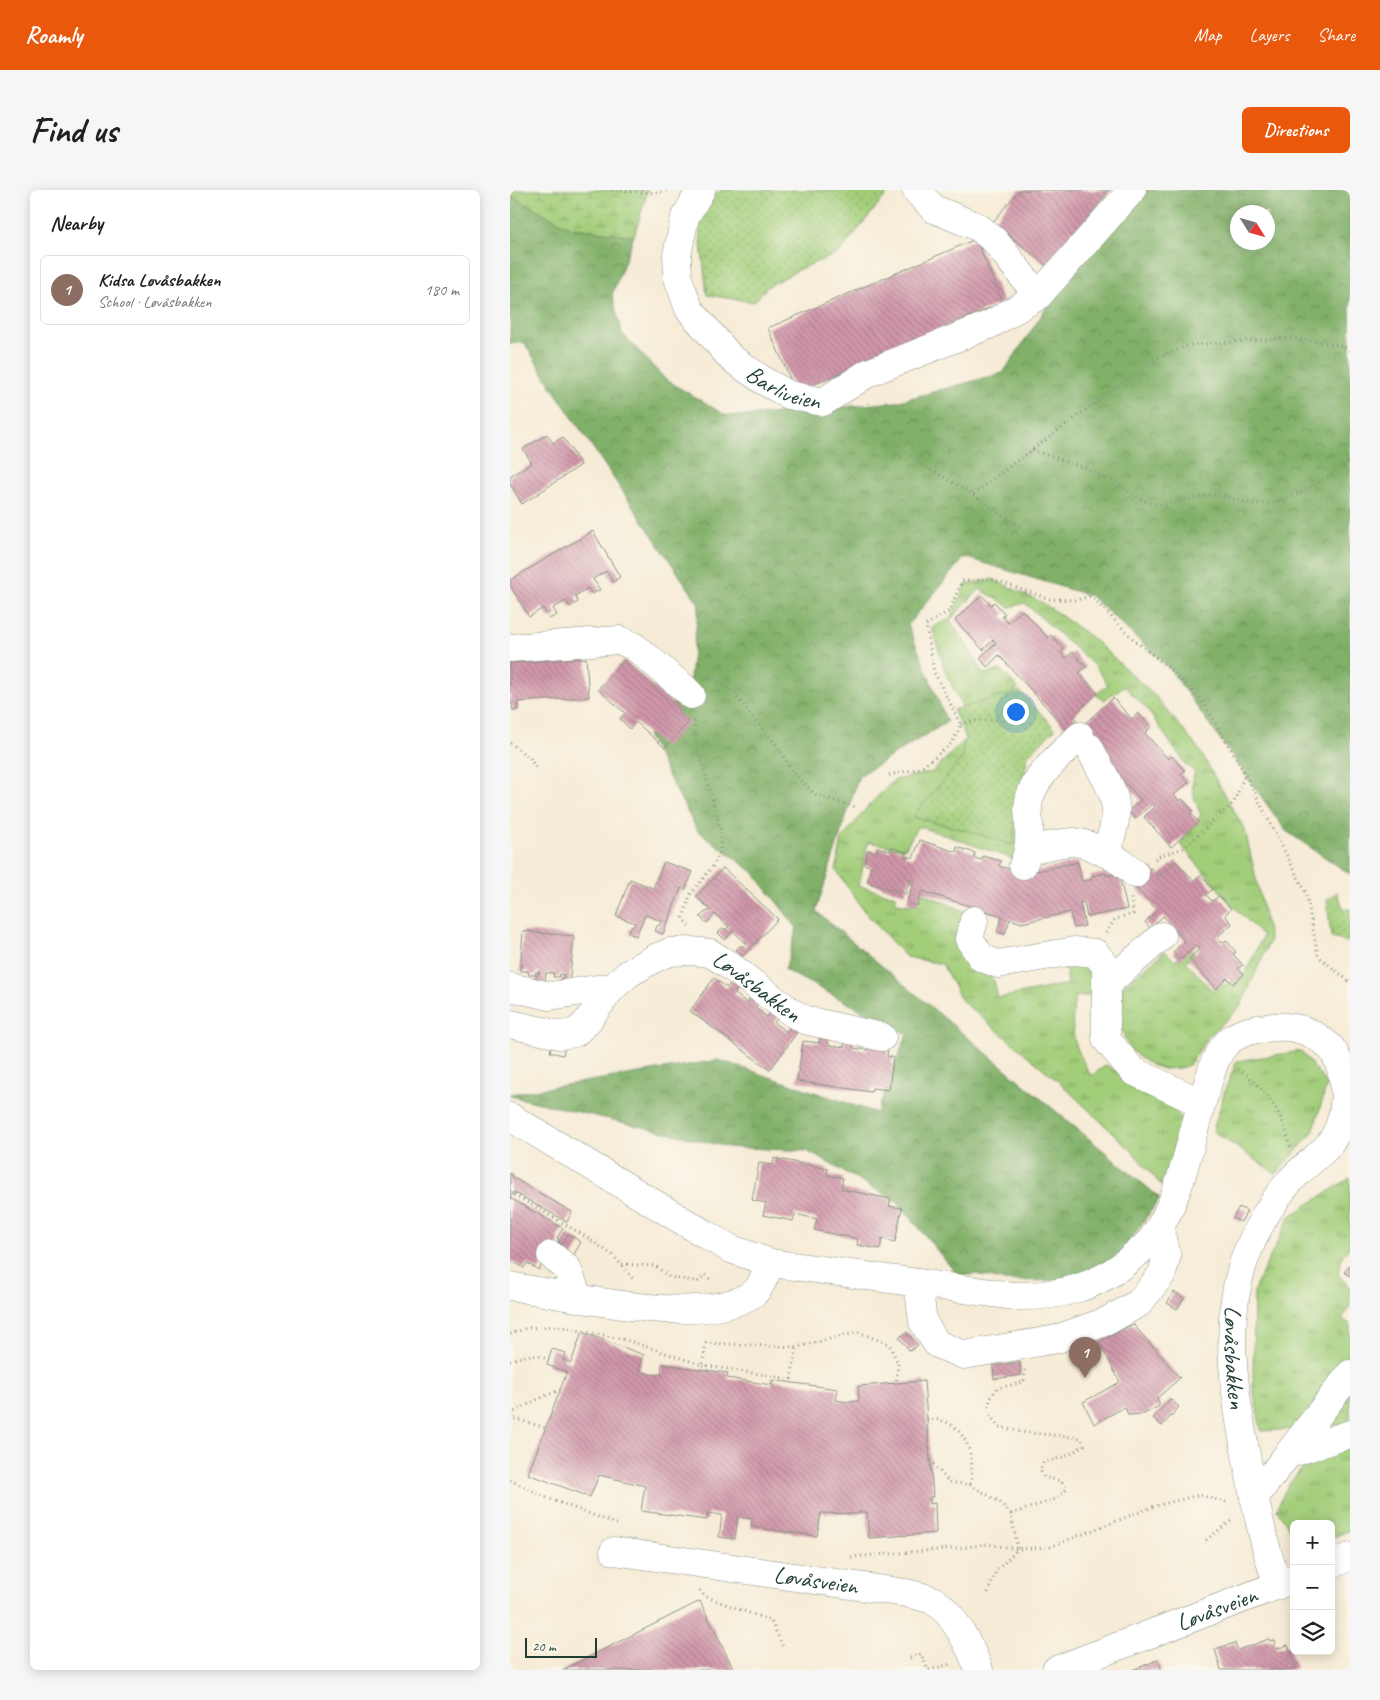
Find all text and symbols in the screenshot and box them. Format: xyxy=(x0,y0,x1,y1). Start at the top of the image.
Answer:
text: Roamly xyxy=(25,20,82,50)
text: Map xyxy=(1194,24,1222,46)
text: Layers xyxy=(1250,24,1289,46)
text: Share xyxy=(1317,24,1355,46)
button: Directions xyxy=(1242,107,1350,153)
text: Find us xyxy=(30,108,117,153)
north arrow xyxy=(1230,205,1275,250)
text: Nearby xyxy=(50,210,103,236)
text: Kidsa Løvåsbakken xyxy=(98,268,220,292)
text: 1 xyxy=(63,280,71,300)
text: 180 m xyxy=(425,280,459,300)
text: School · Løvåsbakken xyxy=(98,292,211,312)
street label: Barliveien xyxy=(740,358,825,416)
your location xyxy=(1003,699,1029,725)
street label: Løvåsbakken xyxy=(707,943,806,1029)
street label: Løvåsbakken xyxy=(1217,1305,1253,1411)
pin: 1 xyxy=(1069,1337,1101,1378)
map controls xyxy=(1290,1520,1335,1655)
button: + xyxy=(1290,1520,1335,1565)
street label: Løvåsveien xyxy=(772,1559,861,1601)
button: − xyxy=(1290,1565,1335,1610)
street label: Løvåsveien xyxy=(1172,1579,1262,1638)
button: layers xyxy=(1290,1610,1335,1655)
scale bar xyxy=(525,1635,598,1658)
text: 20 m xyxy=(532,1638,556,1655)

